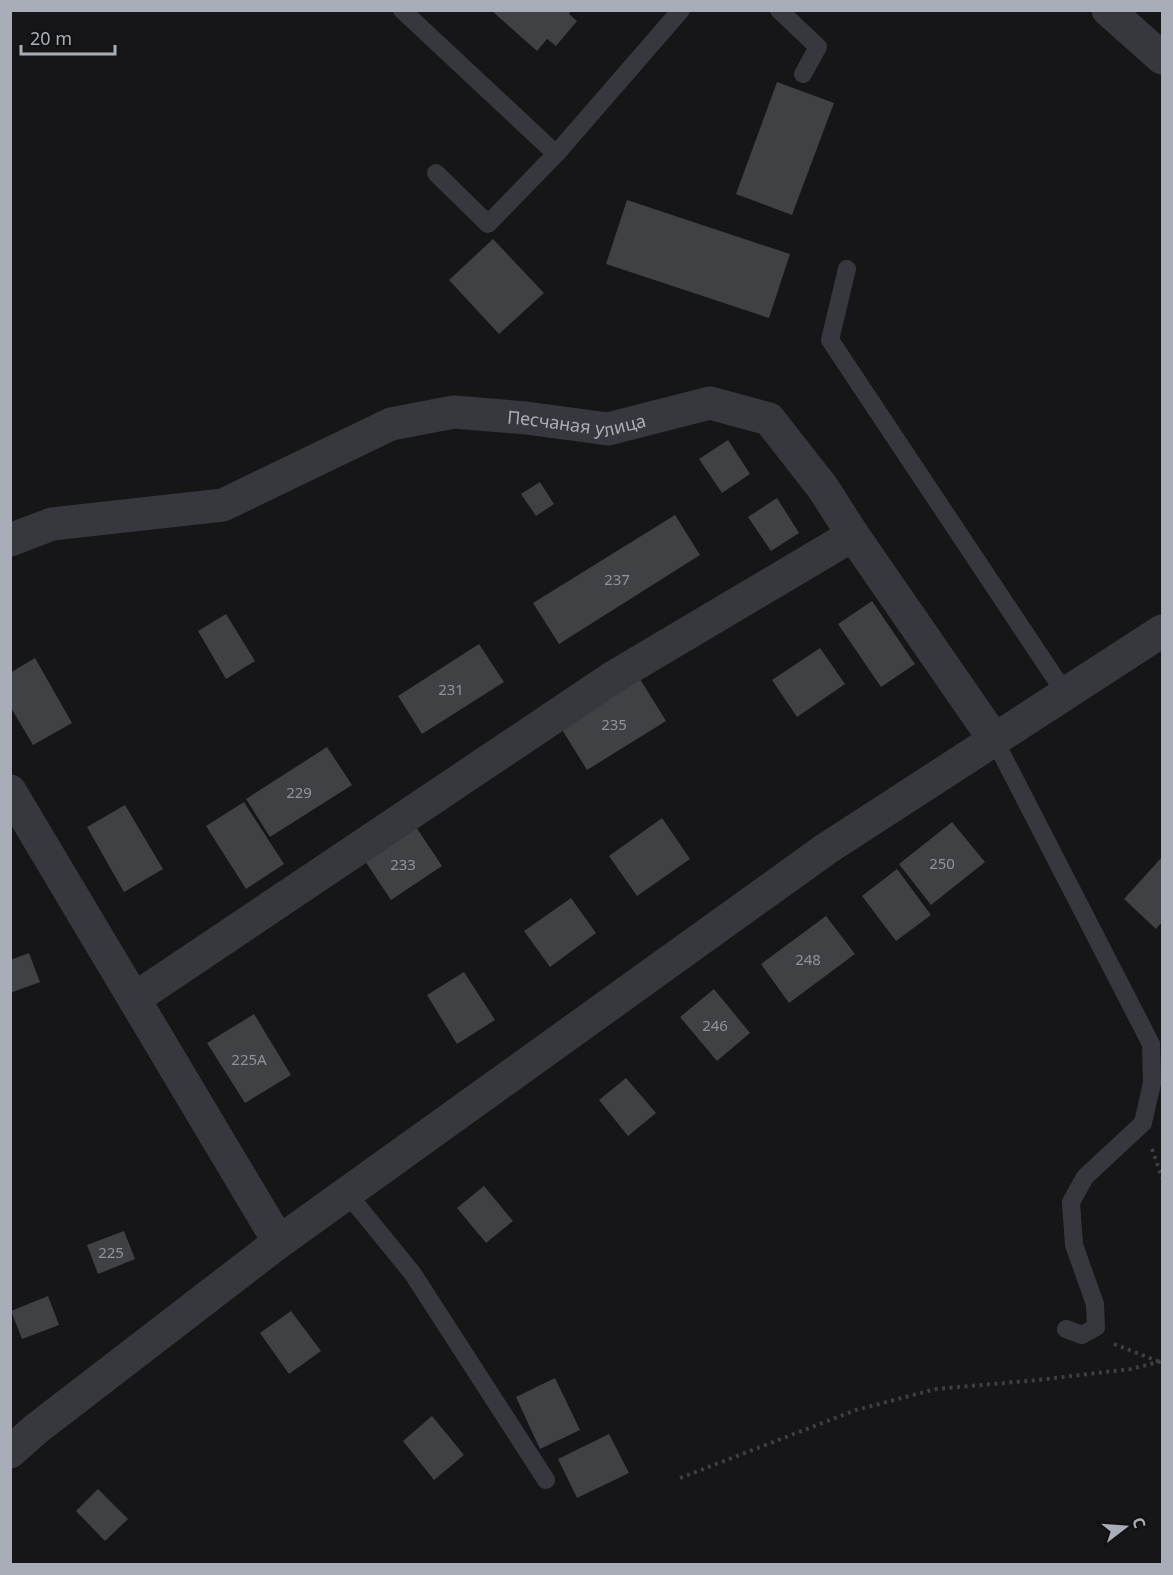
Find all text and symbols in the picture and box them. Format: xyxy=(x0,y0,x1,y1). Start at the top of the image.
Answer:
scale bar xyxy=(21,18,116,56)
text: 20 m xyxy=(30,26,72,50)
street label: Песчаная улица xyxy=(506,404,648,442)
house number: 237 xyxy=(604,569,630,589)
house number: 231 xyxy=(438,679,464,699)
house number: 235 xyxy=(601,714,627,734)
house number: 229 xyxy=(286,782,312,802)
house number: 250 xyxy=(929,853,955,873)
house number: 233 xyxy=(390,854,416,874)
house number: 248 xyxy=(795,949,821,969)
house number: 246 xyxy=(702,1015,728,1035)
house number: 225А xyxy=(231,1049,267,1069)
house number: 225 xyxy=(98,1242,124,1262)
north arrow xyxy=(1095,1497,1155,1557)
text: С xyxy=(1127,1514,1151,1531)

